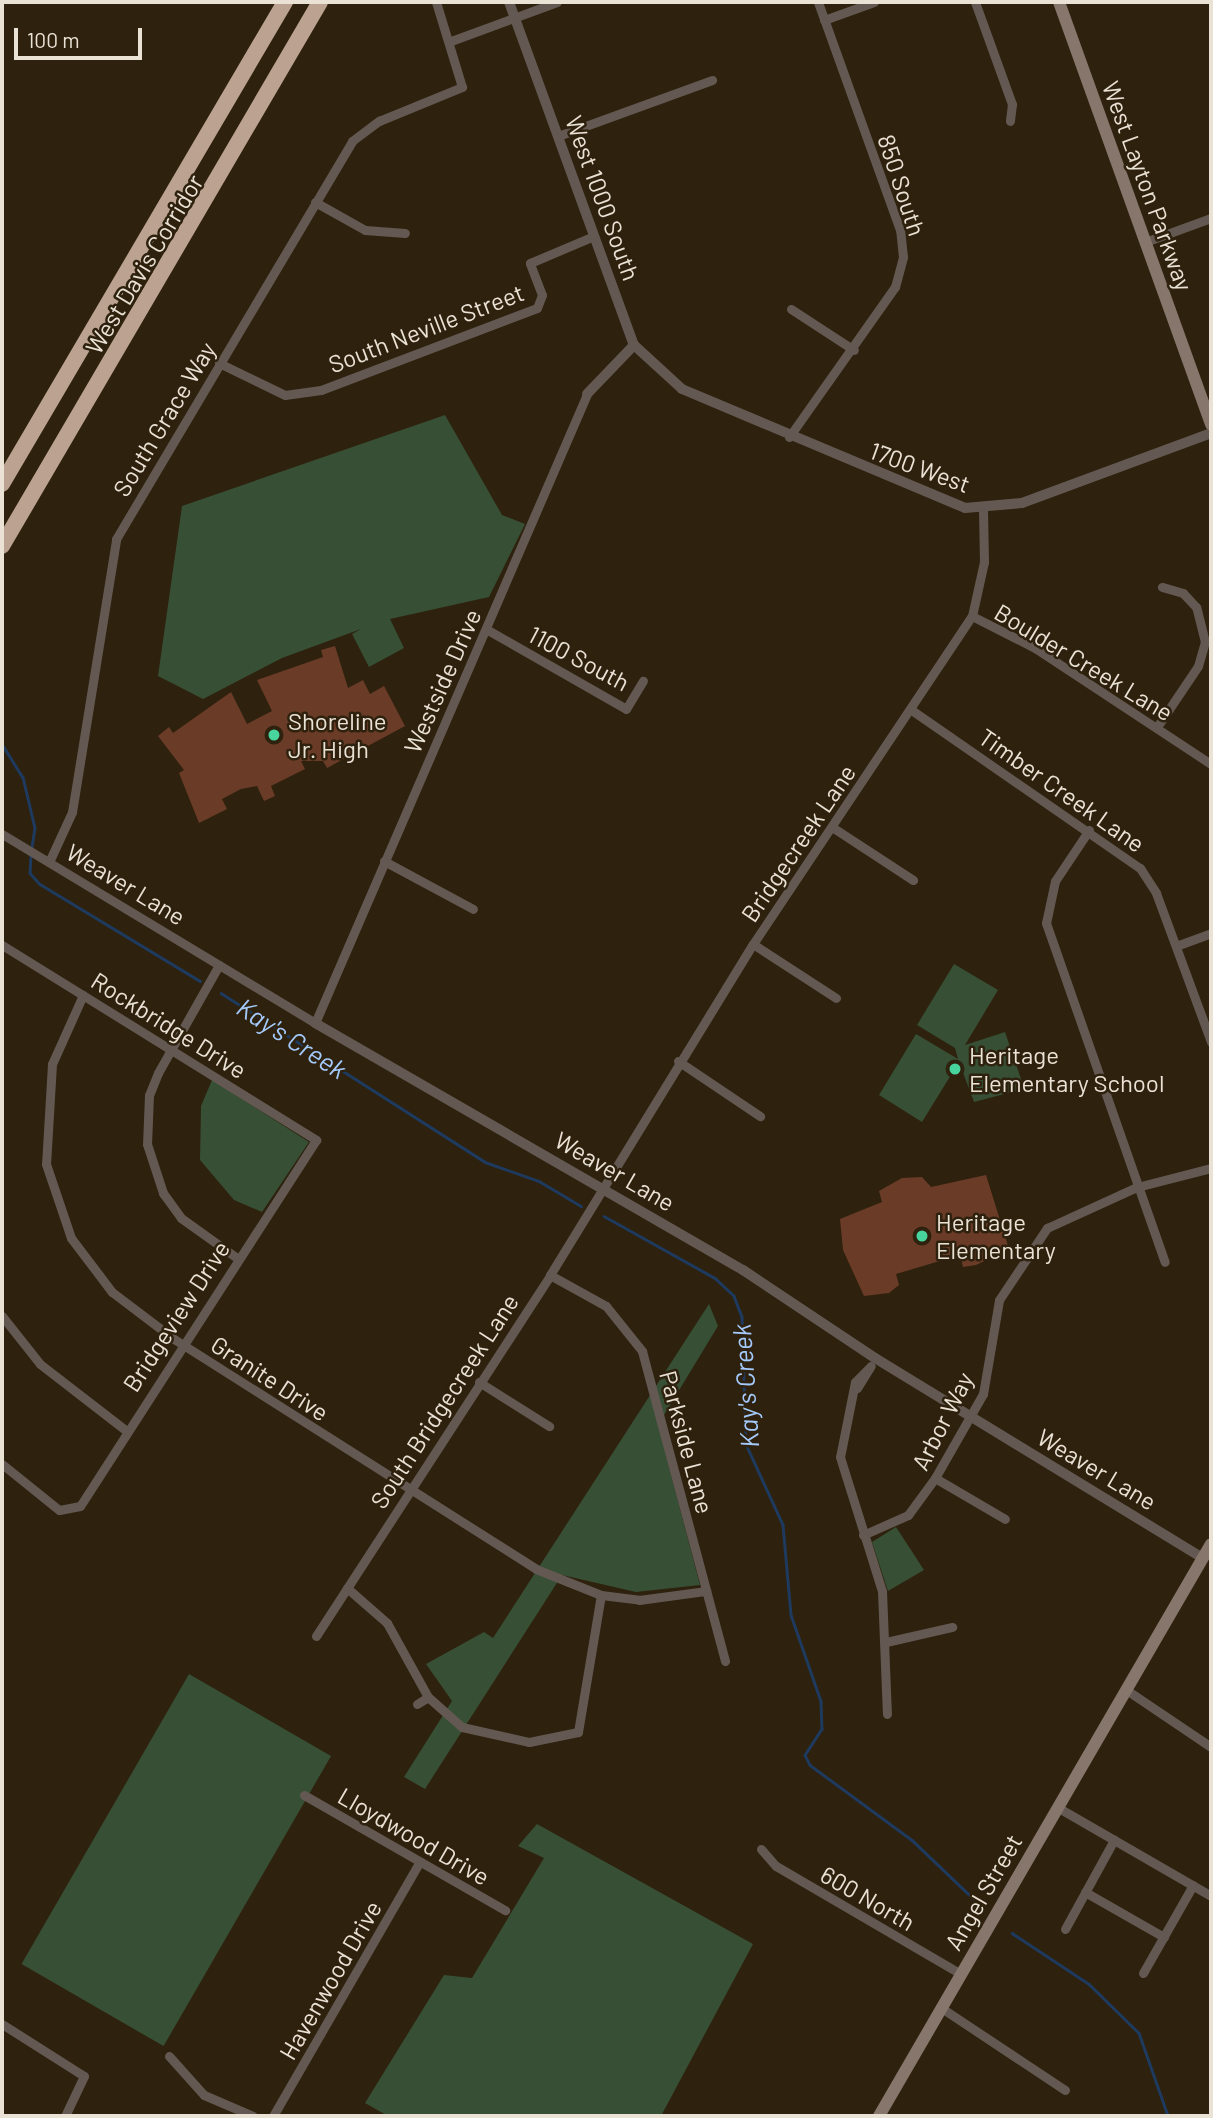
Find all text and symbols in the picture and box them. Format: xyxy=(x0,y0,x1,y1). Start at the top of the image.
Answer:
scale bar xyxy=(18,14,145,58)
text: 100 m xyxy=(27,27,80,52)
street label: West Layton Parkway xyxy=(1097,77,1199,295)
street label: West 1000 South xyxy=(560,112,646,284)
street label: 850 South xyxy=(872,131,932,239)
street label: West Davis Corridor xyxy=(79,169,209,359)
street label: South Neville Street xyxy=(324,277,528,379)
street label: South Grace Way xyxy=(107,336,221,502)
street label: 1700 West xyxy=(866,436,974,498)
street label: Boulder Creek Lane xyxy=(990,597,1178,727)
street label: Westside Drive xyxy=(397,605,487,757)
street label: 1100 South xyxy=(523,619,635,697)
place label: Shoreline Jr. High xyxy=(288,707,386,763)
street label: Timber Creek Lane xyxy=(974,722,1150,858)
marker: Shoreline Jr. High xyxy=(266,727,282,743)
street label: Bridgecreek Lane xyxy=(735,759,861,927)
street label: Weaver Lane xyxy=(61,837,191,931)
street label: Rockbridge Drive xyxy=(86,966,252,1084)
water label: Kay's Creek xyxy=(231,991,353,1085)
place label: Heritage Elementary School xyxy=(969,1041,1164,1097)
marker: Heritage Elementary School xyxy=(947,1061,963,1077)
street label: Weaver Lane xyxy=(550,1125,680,1217)
place label: Heritage Elementary xyxy=(936,1208,1056,1264)
marker: Heritage Elementary xyxy=(914,1228,930,1244)
street label: Bridgeview Drive xyxy=(117,1235,235,1397)
street label: South Bridgecreek Lane xyxy=(364,1288,524,1514)
water label: Kay's Creek xyxy=(725,1323,765,1449)
street label: Granite Drive xyxy=(206,1329,334,1427)
street label: Parkside Lane xyxy=(654,1367,720,1517)
street label: Arbor Way xyxy=(905,1367,979,1475)
street label: Weaver Lane xyxy=(1032,1422,1162,1516)
street label: Lloydwood Drive xyxy=(333,1781,495,1891)
street label: Angel Street xyxy=(938,1829,1028,1955)
street label: 600 North xyxy=(816,1859,920,1937)
street label: Havenwood Drive xyxy=(273,1895,387,2065)

